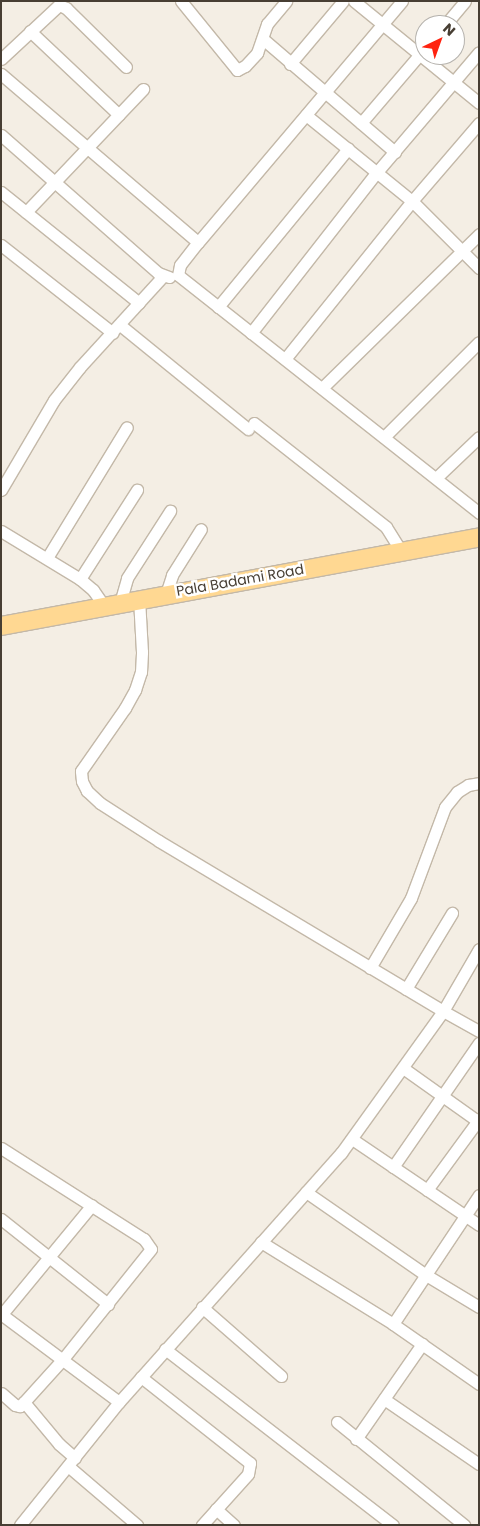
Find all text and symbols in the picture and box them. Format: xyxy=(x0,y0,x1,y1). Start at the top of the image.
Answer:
north arrow xyxy=(415,15,465,65)
text: N xyxy=(439,19,460,41)
street label: Pala Badami Road xyxy=(175,561,305,599)

